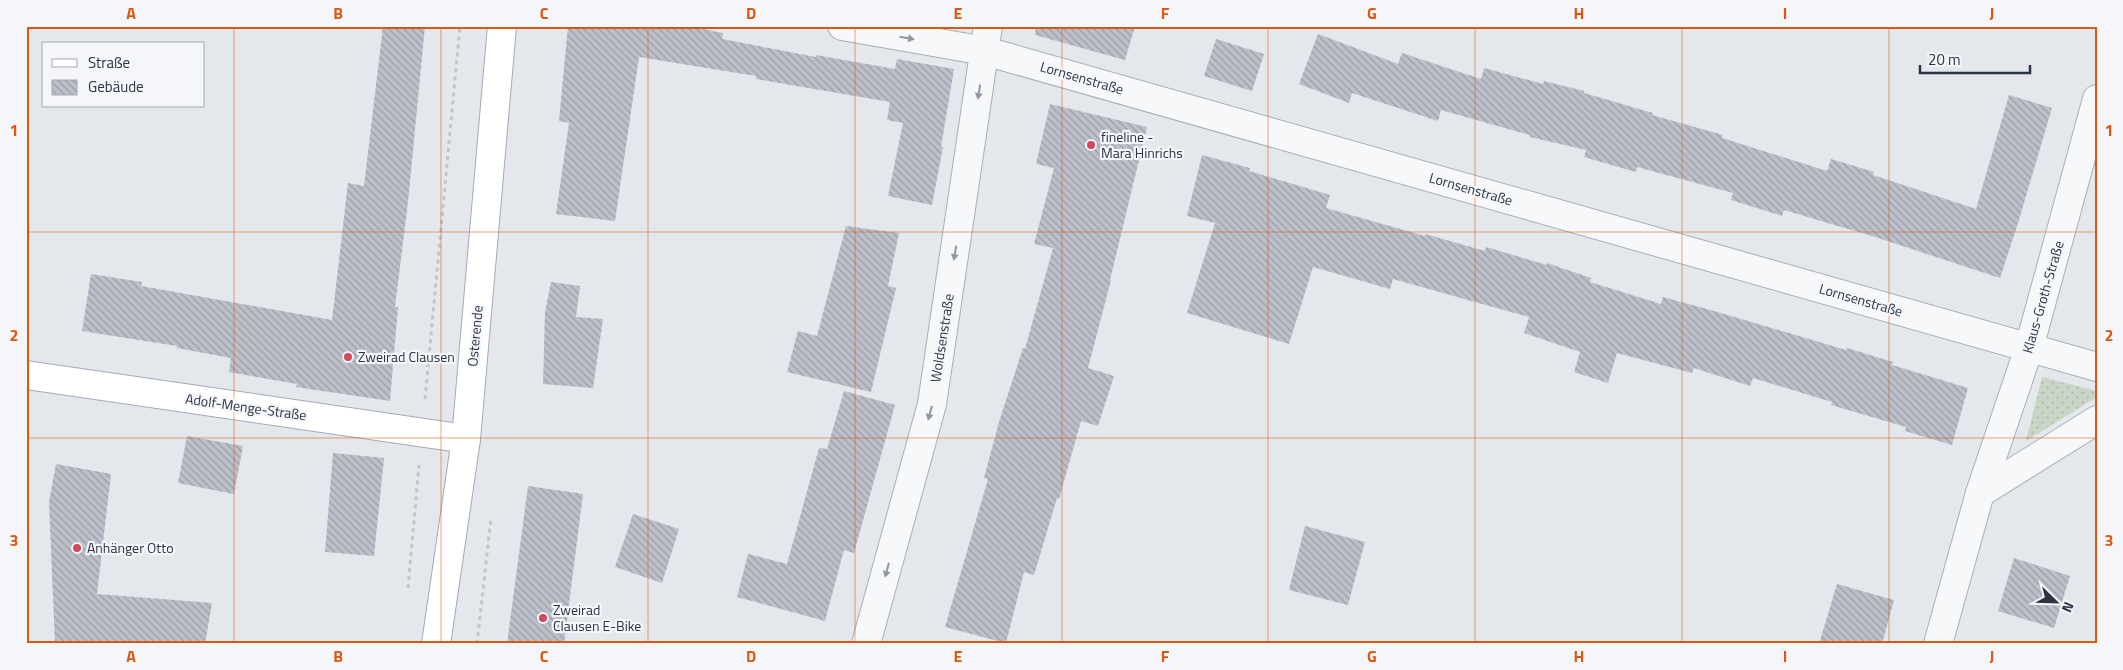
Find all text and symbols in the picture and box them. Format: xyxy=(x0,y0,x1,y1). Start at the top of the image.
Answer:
text: A xyxy=(126,1,136,25)
text: B xyxy=(333,1,343,25)
text: C xyxy=(540,1,549,25)
text: D xyxy=(746,1,756,25)
text: E xyxy=(954,1,963,25)
text: F xyxy=(1161,1,1170,25)
text: G xyxy=(1367,1,1377,25)
text: H xyxy=(1574,1,1584,25)
text: I xyxy=(1783,1,1787,25)
text: J xyxy=(1990,1,1994,25)
one-way arrow xyxy=(900,34,916,42)
legend xyxy=(42,42,205,108)
scale bar xyxy=(1920,42,2030,74)
text: 20 m xyxy=(1928,48,1961,71)
text: Straße xyxy=(88,51,130,74)
street label: Lornsenstraße xyxy=(1038,56,1126,99)
text: Gebäude xyxy=(88,75,144,98)
one-way arrow xyxy=(975,84,983,100)
text: 1 xyxy=(10,118,18,142)
text: 1 xyxy=(2105,118,2113,142)
place label: fineline - Mara Hinrichs xyxy=(1101,126,1183,163)
marker: fineline - Mara Hinrichs xyxy=(1085,139,1097,151)
street label: Lornsenstraße xyxy=(1427,167,1515,210)
street label: Klaus-Groth-Straße xyxy=(2016,238,2069,356)
one-way arrow xyxy=(951,245,959,261)
street label: Lornsenstraße xyxy=(1817,278,1905,321)
street label: Woldsenstraße xyxy=(924,292,959,384)
street label: Osterende xyxy=(461,304,488,368)
text: 2 xyxy=(10,323,18,347)
text: 2 xyxy=(2105,323,2113,347)
place label: Zweirad Clausen xyxy=(358,346,455,367)
marker: Zweirad Clausen xyxy=(342,351,354,363)
street label: Adolf-Menge-Straße xyxy=(184,388,308,425)
one-way arrow xyxy=(926,406,934,421)
text: 3 xyxy=(10,528,18,552)
text: 3 xyxy=(2105,528,2113,552)
place label: Anhänger Otto xyxy=(87,537,174,558)
marker: Anhänger Otto xyxy=(71,542,83,554)
one-way arrow xyxy=(882,562,890,577)
north arrow xyxy=(2030,578,2080,628)
place label: Zweirad Clausen E-Bike xyxy=(553,599,641,636)
text: N xyxy=(2057,599,2080,616)
marker: Zweirad Clausen E-Bike xyxy=(537,612,549,624)
text: A xyxy=(126,644,136,668)
text: B xyxy=(333,644,343,668)
text: C xyxy=(540,644,549,668)
text: D xyxy=(746,644,756,668)
text: E xyxy=(954,644,963,668)
text: F xyxy=(1161,644,1170,668)
text: G xyxy=(1367,644,1377,668)
text: H xyxy=(1574,644,1584,668)
text: I xyxy=(1783,644,1787,668)
text: J xyxy=(1990,644,1994,668)

